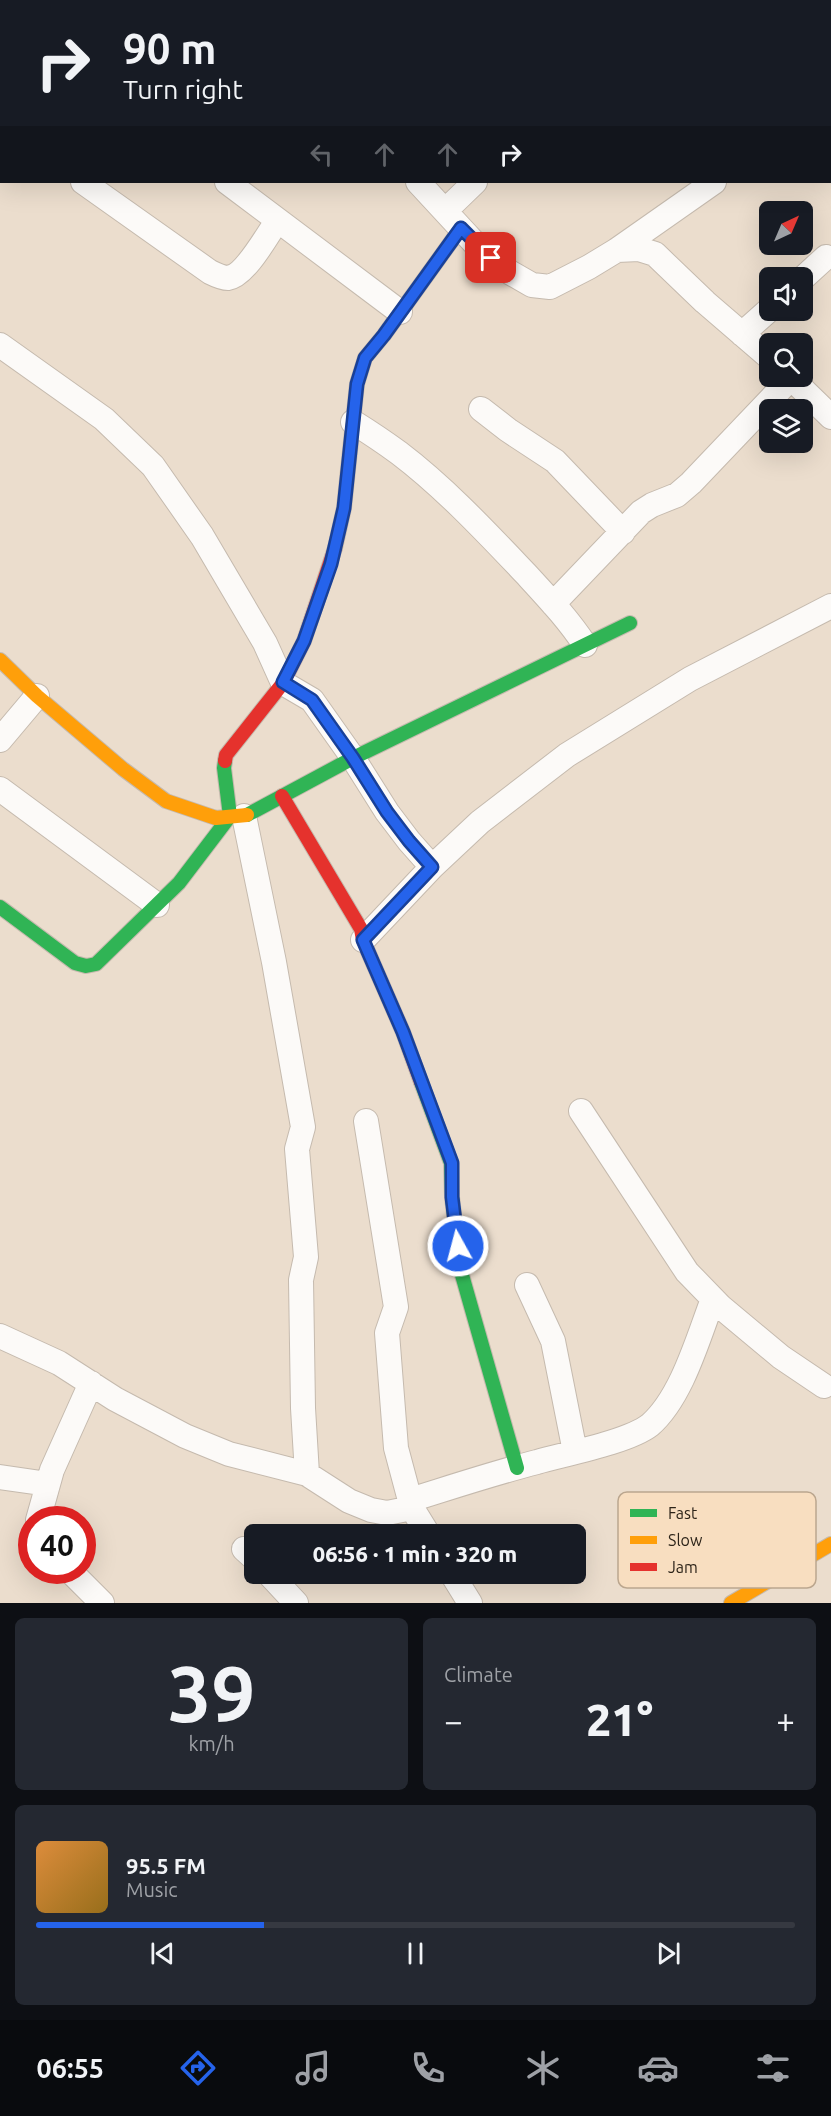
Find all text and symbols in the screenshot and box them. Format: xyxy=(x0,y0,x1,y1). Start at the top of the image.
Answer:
icon: right xyxy=(24,24,102,102)
text: 90 m xyxy=(123,25,217,72)
text: Turn right xyxy=(123,74,243,104)
icon: left xyxy=(305,138,338,171)
icon: ahead xyxy=(368,138,401,171)
icon: ahead xyxy=(431,138,464,171)
icon: right xyxy=(494,138,527,171)
north arrow xyxy=(759,201,813,255)
map controls xyxy=(759,201,813,453)
pin xyxy=(465,232,516,283)
icon: arrive xyxy=(474,241,507,274)
button: sound xyxy=(759,267,813,321)
button: search xyxy=(759,333,813,387)
button: layers xyxy=(759,399,813,453)
position arrow xyxy=(426,1214,490,1278)
legend xyxy=(618,1492,816,1588)
text: Fast xyxy=(668,1504,698,1522)
speed limit sign: 40 xyxy=(18,1506,96,1584)
text: Slow xyxy=(668,1531,703,1549)
text: 06:56 · 1 min · 320 m xyxy=(313,1541,517,1566)
text: Jam xyxy=(668,1558,698,1576)
text: 39 xyxy=(168,1649,255,1737)
text: Climate xyxy=(444,1663,513,1686)
text: 21° xyxy=(586,1694,653,1745)
text: − xyxy=(444,1702,463,1739)
text: + xyxy=(776,1702,795,1739)
text: km/h xyxy=(188,1732,235,1755)
text: 95.5 FM xyxy=(126,1853,206,1878)
text: Music xyxy=(126,1878,178,1901)
icon: previous xyxy=(146,1937,179,1970)
icon: pause xyxy=(399,1937,432,1970)
icon: next xyxy=(652,1937,685,1970)
icon: directions xyxy=(177,2047,219,2089)
icon: music xyxy=(292,2047,334,2089)
icon: phone xyxy=(407,2047,449,2089)
icon: climate xyxy=(522,2047,564,2089)
icon: car xyxy=(637,2047,679,2089)
icon: filters xyxy=(752,2047,794,2089)
text: 06:55 xyxy=(37,2053,104,2083)

